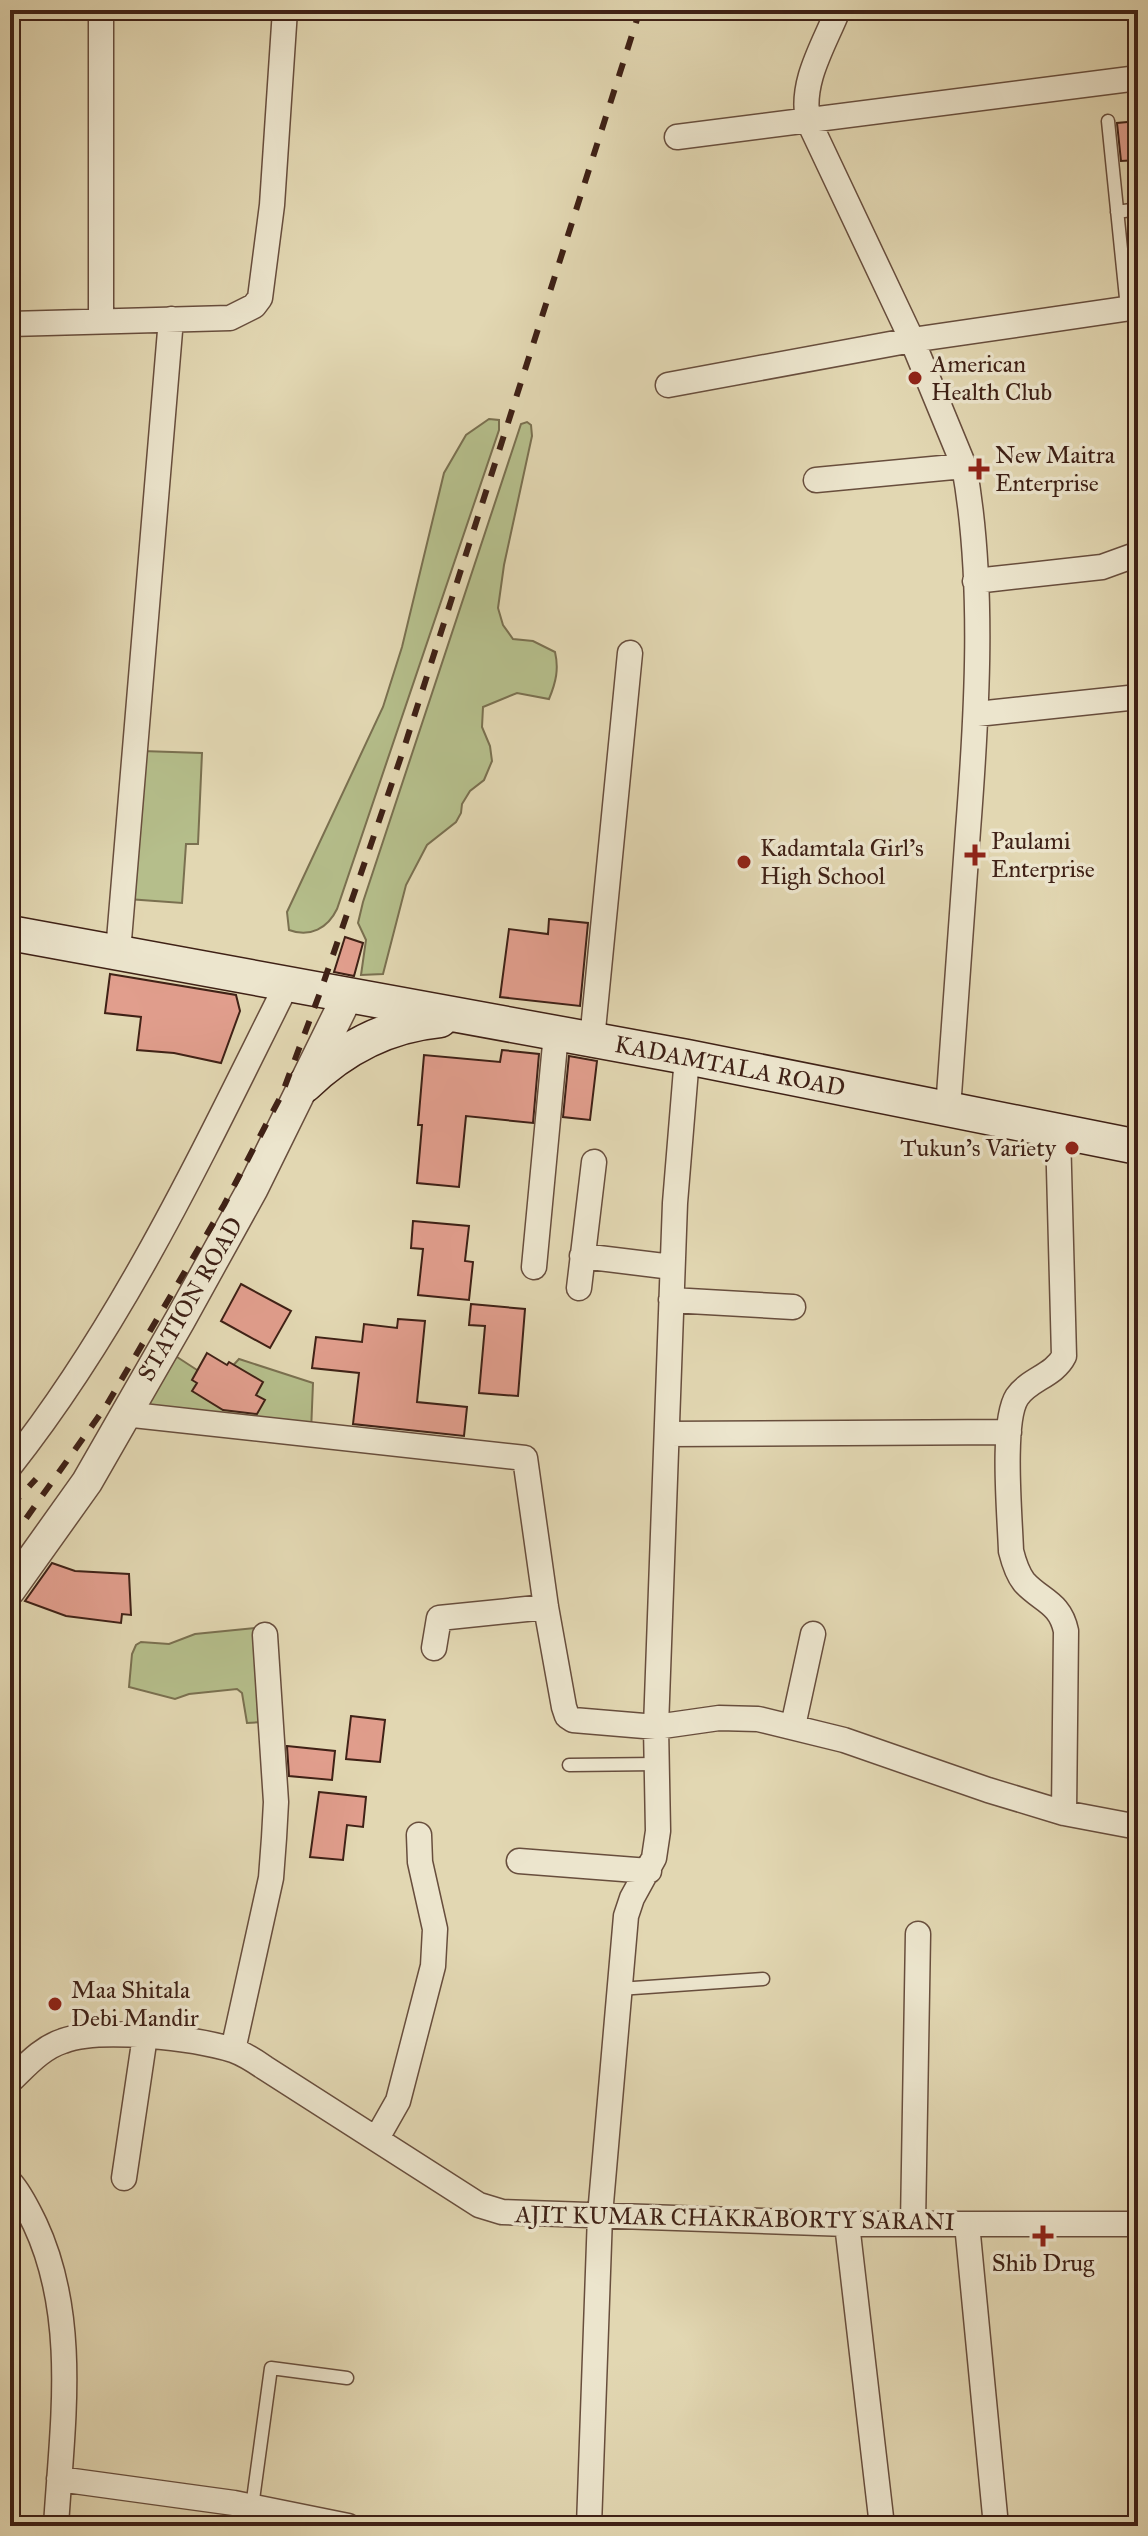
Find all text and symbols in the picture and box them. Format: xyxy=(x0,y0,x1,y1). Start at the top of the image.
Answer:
place label: American Health Club xyxy=(930,349,1052,407)
marker: American Health Club xyxy=(906,369,924,387)
place label: New Maitra Enterprise xyxy=(995,440,1116,498)
marker: New Maitra Enterprise xyxy=(970,460,988,478)
place label: Paulami Enterprise xyxy=(991,826,1095,884)
place label: Kadamtala Girl's High School xyxy=(760,833,924,891)
marker: Paulami Enterprise xyxy=(966,846,984,864)
marker: Kadamtala Girl's High School xyxy=(735,853,753,871)
street label: KADAMTALA ROAD xyxy=(612,1029,848,1103)
place label: Tukun's Variety xyxy=(900,1133,1057,1163)
marker: Tukun's Variety xyxy=(1063,1139,1081,1157)
street label: STATION ROAD xyxy=(131,1212,249,1386)
place label: Maa Shitala Debi Mandir xyxy=(71,1975,199,2033)
marker: Maa Shitala Debi Mandir xyxy=(46,1995,64,2013)
street label: AJIT KUMAR CHAKRABORTY SARANI xyxy=(514,2199,955,2237)
marker: Shib Drug xyxy=(1034,2227,1052,2245)
place label: Shib Drug xyxy=(992,2248,1095,2278)

